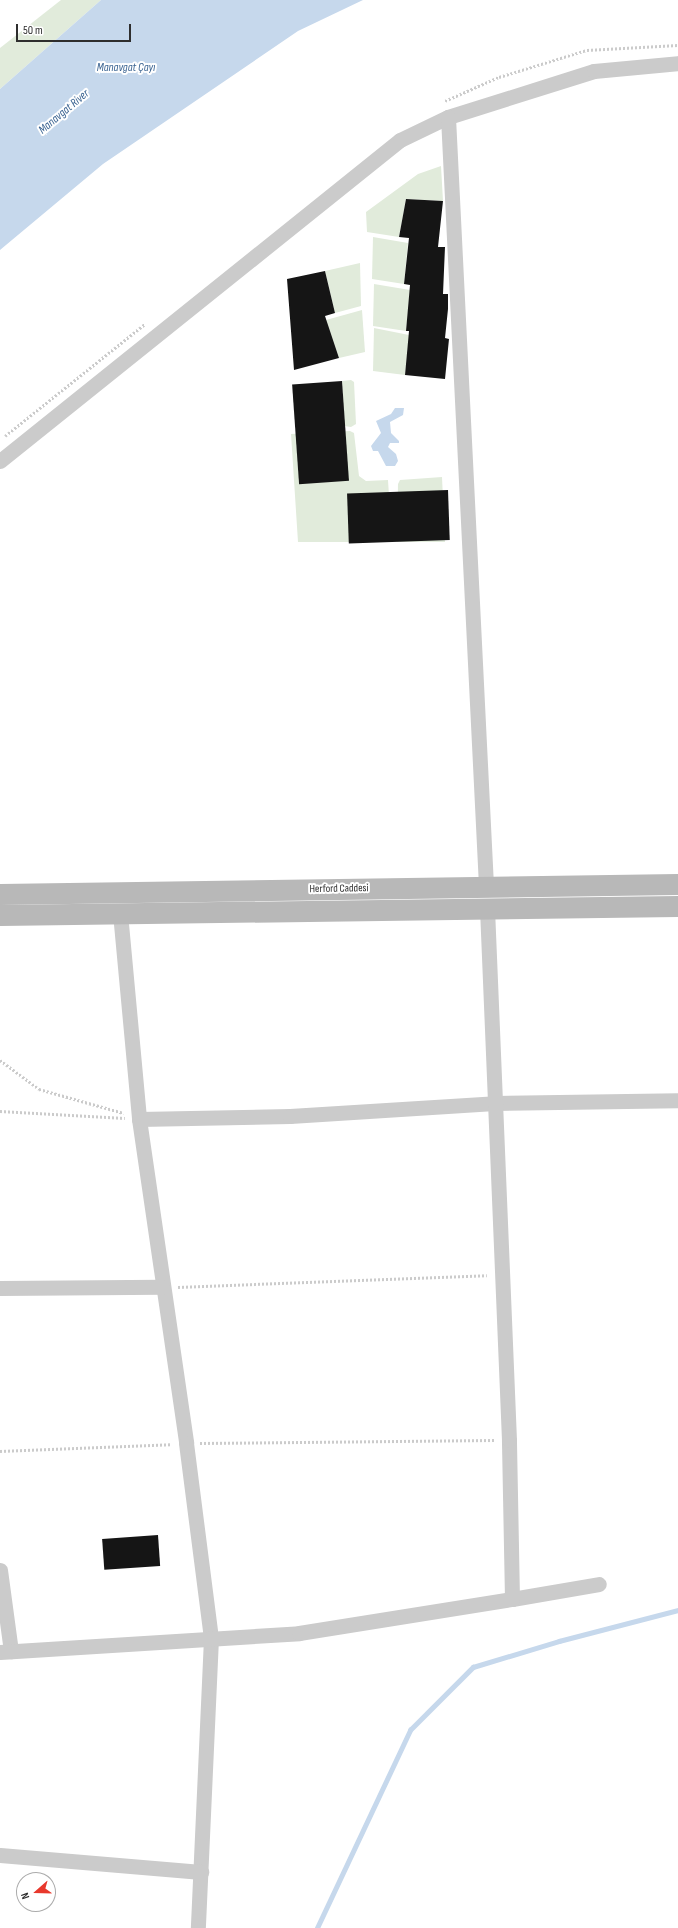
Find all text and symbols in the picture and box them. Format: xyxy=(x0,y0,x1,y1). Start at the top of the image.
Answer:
scale bar xyxy=(18,16,133,42)
text: 50 m xyxy=(23,23,43,38)
water label: Manavgat Çayı xyxy=(97,61,155,75)
water label: Manavgat River xyxy=(36,87,92,137)
street label: Herford Caddesi xyxy=(309,882,369,896)
north arrow xyxy=(16,1872,56,1912)
text: N xyxy=(18,1891,32,1901)

